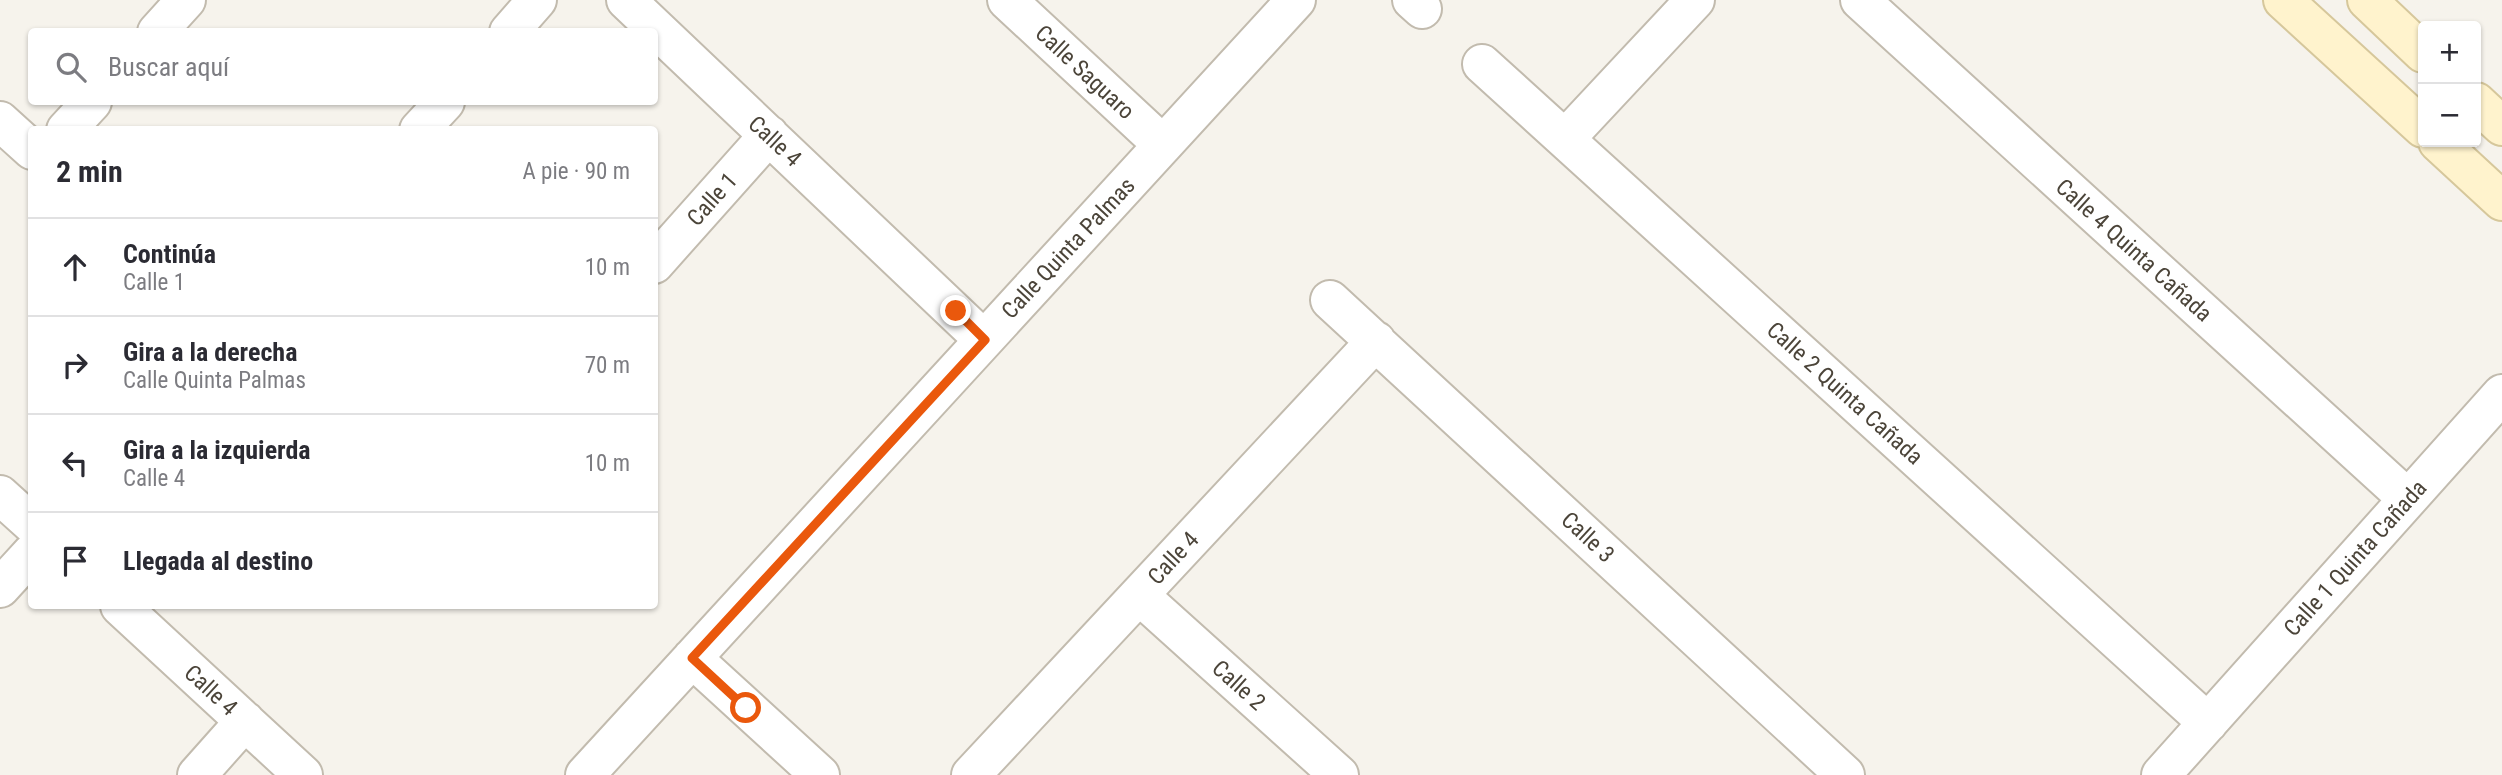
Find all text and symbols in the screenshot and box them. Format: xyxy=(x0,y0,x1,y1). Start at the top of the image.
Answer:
street label: Calle Saguaro xyxy=(1030,20,1140,125)
map controls xyxy=(2418,21,2481,147)
button: + xyxy=(2418,21,2481,84)
search box xyxy=(28,28,658,105)
icon: search xyxy=(52,48,90,86)
text: Buscar aquí xyxy=(108,52,229,82)
button: − xyxy=(2418,84,2481,147)
street label: Calle 4 xyxy=(743,110,807,172)
text: 2 min xyxy=(56,154,123,189)
text: A pie · 90 m xyxy=(523,158,630,185)
street label: Calle 1 xyxy=(682,167,743,231)
street label: Calle Quinta Palmas xyxy=(996,172,1141,324)
street label: Calle 4 Quinta Cañada xyxy=(2050,173,2217,327)
text: Continúa xyxy=(123,239,216,269)
icon: ahead xyxy=(56,248,94,286)
text: 10 m xyxy=(585,254,630,281)
text: Calle 1 xyxy=(123,269,185,296)
route end xyxy=(940,295,971,326)
street label: Calle 2 Quinta Cañada xyxy=(1761,316,1928,470)
text: Gira a la derecha xyxy=(123,337,297,367)
icon: right xyxy=(56,346,94,384)
text: 70 m xyxy=(585,352,630,379)
text: Calle Quinta Palmas xyxy=(123,367,306,394)
text: Gira a la izquierda xyxy=(123,435,311,465)
icon: left xyxy=(56,444,94,482)
text: 10 m xyxy=(585,450,630,477)
text: Calle 4 xyxy=(123,465,185,492)
street label: Calle 1 Quinta Cañada xyxy=(2278,475,2432,642)
street label: Calle 3 xyxy=(1556,506,1620,568)
street label: Calle 4 xyxy=(1142,526,1204,590)
icon: arrive xyxy=(56,542,94,580)
text: Llegada al destino xyxy=(123,546,313,576)
street label: Calle 2 xyxy=(1207,655,1271,716)
street label: Calle 4 xyxy=(179,659,243,721)
route start xyxy=(730,692,761,723)

